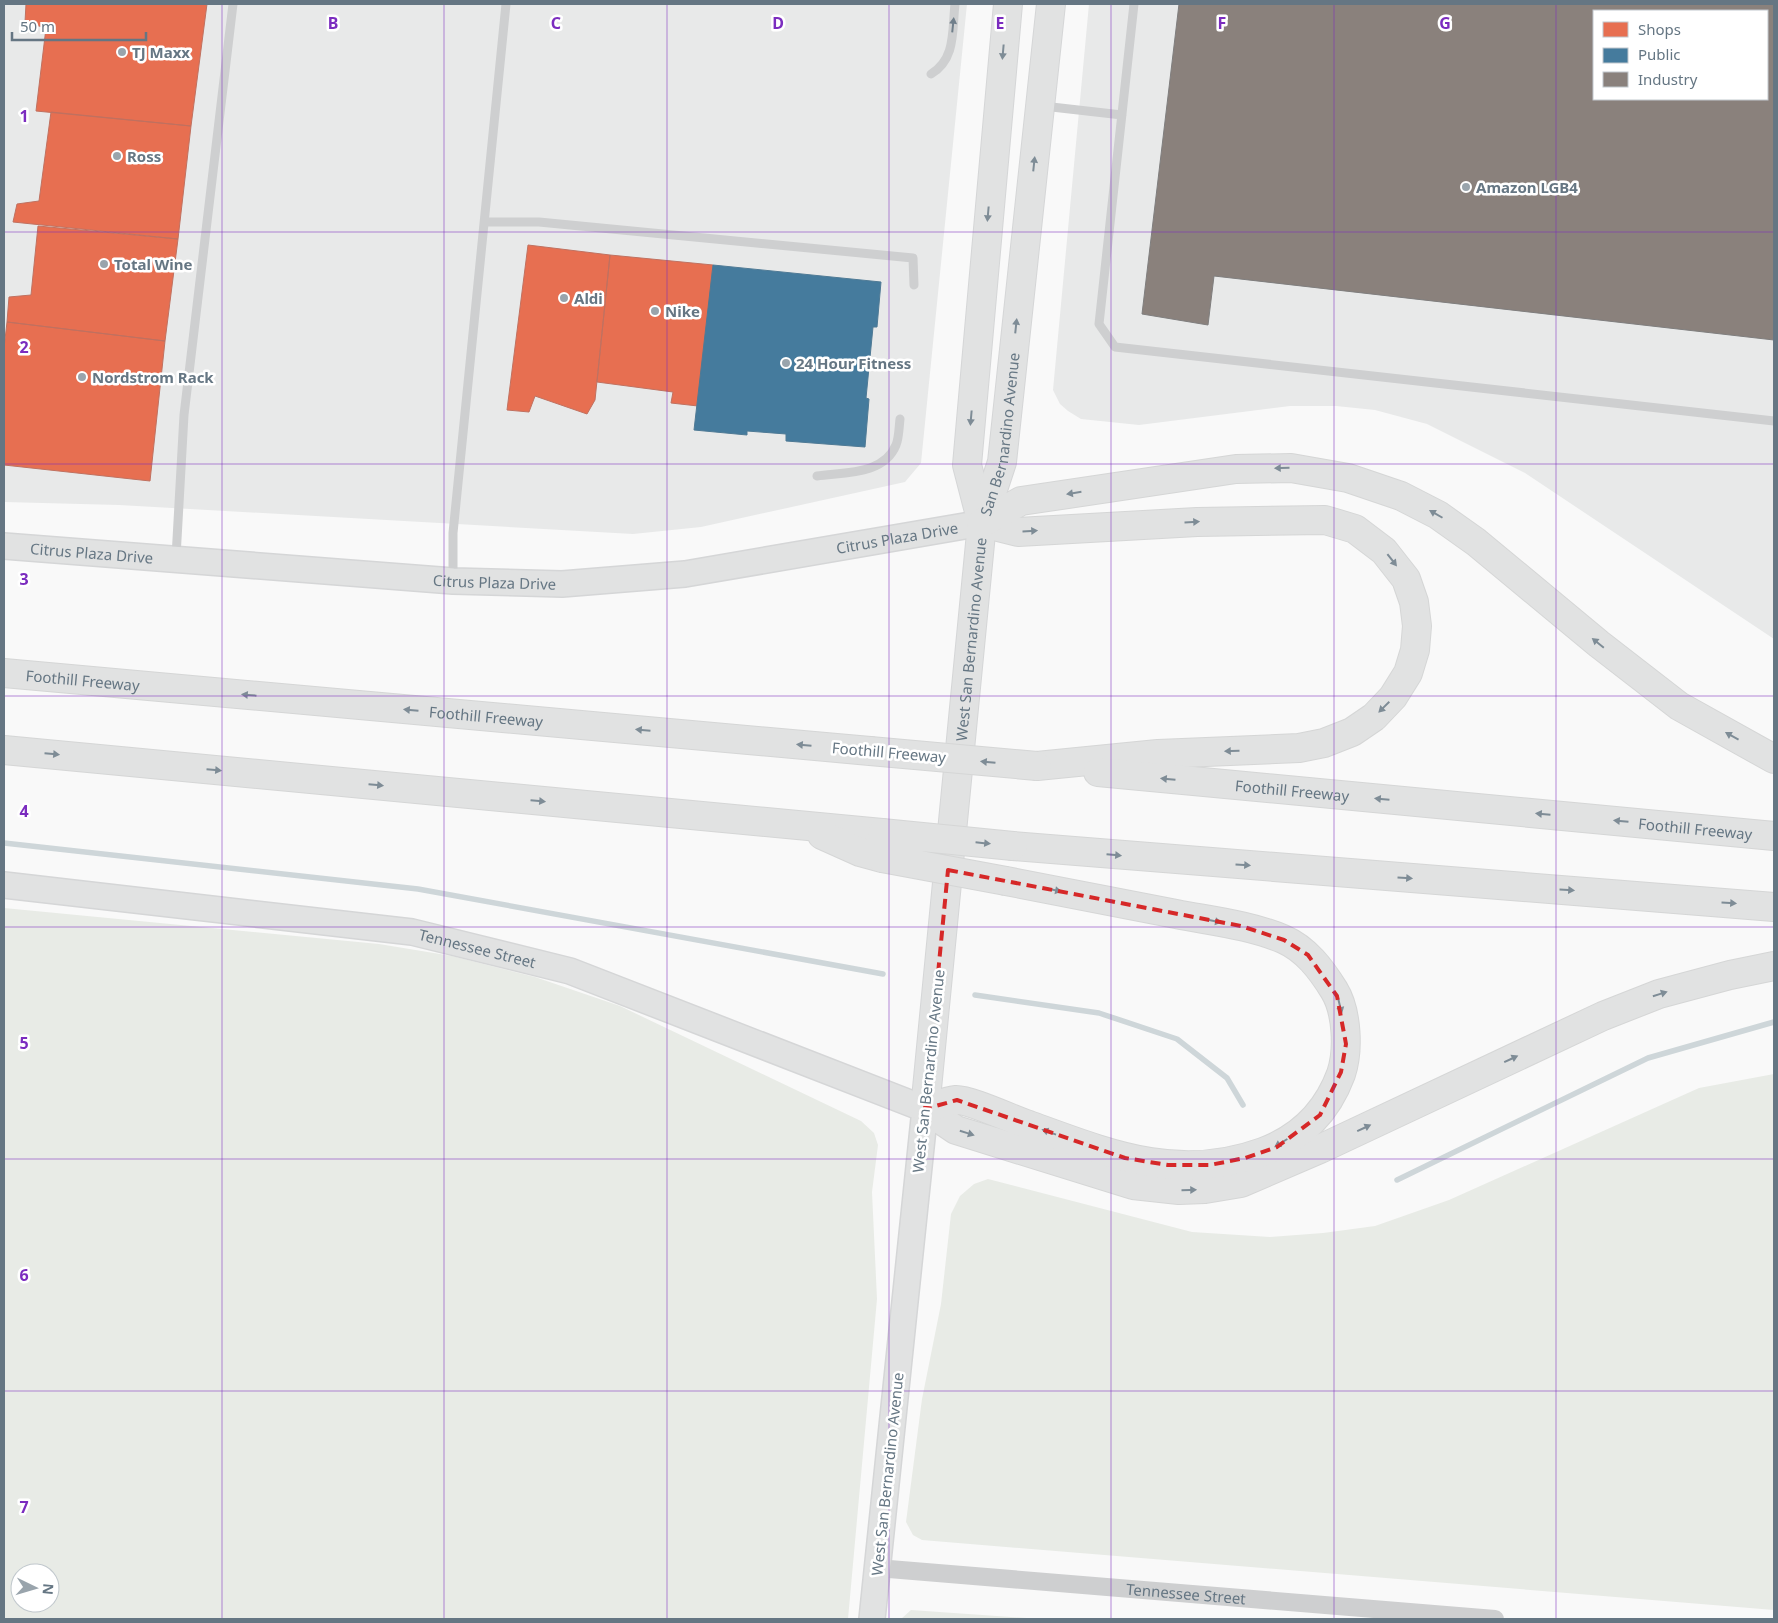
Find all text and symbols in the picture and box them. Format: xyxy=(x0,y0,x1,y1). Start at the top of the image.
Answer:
scale bar xyxy=(12,10,146,42)
legend xyxy=(1593,10,1768,100)
text: B xyxy=(328,12,338,34)
text: C xyxy=(551,12,561,34)
text: D xyxy=(772,12,784,34)
text: E xyxy=(996,12,1005,34)
text: F xyxy=(1218,12,1226,34)
text: G xyxy=(1439,12,1451,34)
text: 50 m xyxy=(20,16,55,36)
one-way arrow xyxy=(949,17,957,33)
text: Shops xyxy=(1638,19,1681,39)
place label: TJ Maxx xyxy=(132,42,190,62)
text: Public xyxy=(1638,44,1681,64)
one-way arrow xyxy=(999,45,1007,61)
marker: TJ Maxx xyxy=(116,46,128,58)
text: Industry xyxy=(1638,69,1698,89)
text: 1 xyxy=(19,105,29,127)
place label: Ross xyxy=(127,146,161,166)
marker: Ross xyxy=(111,150,123,162)
one-way arrow xyxy=(1030,156,1038,172)
place label: Amazon LGB4 xyxy=(1476,177,1578,197)
marker: Amazon LGB4 xyxy=(1460,181,1472,193)
one-way arrow xyxy=(984,206,992,222)
place label: Total Wine xyxy=(114,254,193,274)
marker: Total Wine xyxy=(98,258,110,270)
place label: Aldi xyxy=(574,288,603,308)
marker: Aldi xyxy=(558,292,570,304)
place label: Nike xyxy=(665,301,700,321)
marker: Nike xyxy=(649,305,661,317)
one-way arrow xyxy=(1013,318,1021,334)
text: 2 xyxy=(19,336,29,358)
street label: San Bernardino Avenue xyxy=(975,352,1024,518)
place label: 24 Hour Fitness xyxy=(796,353,911,373)
marker: 24 Hour Fitness xyxy=(780,357,792,369)
place label: Nordstrom Rack xyxy=(92,367,214,387)
marker: Nordstrom Rack xyxy=(76,371,88,383)
one-way arrow xyxy=(966,410,974,426)
one-way arrow xyxy=(1273,464,1289,472)
one-way arrow xyxy=(1066,489,1082,497)
one-way arrow xyxy=(1429,510,1442,519)
street label: Citrus Plaza Drive xyxy=(835,517,960,558)
one-way arrow xyxy=(1184,518,1200,526)
one-way arrow xyxy=(1022,527,1038,535)
street label: West San Bernardino Avenue xyxy=(951,536,991,742)
street label: Citrus Plaza Drive xyxy=(30,538,154,568)
one-way arrow xyxy=(1386,554,1397,567)
text: 3 xyxy=(19,568,29,590)
street label: Citrus Plaza Drive xyxy=(432,569,556,594)
one-way arrow xyxy=(1592,638,1605,649)
street label: Foothill Freeway xyxy=(25,665,141,695)
one-way arrow xyxy=(241,691,257,699)
street label: Foothill Freeway xyxy=(428,701,544,732)
one-way arrow xyxy=(1378,701,1390,713)
one-way arrow xyxy=(403,705,419,713)
one-way arrow xyxy=(634,726,650,734)
one-way arrow xyxy=(1725,731,1738,740)
street label: Foothill Freeway xyxy=(831,737,947,767)
one-way arrow xyxy=(796,740,812,748)
one-way arrow xyxy=(1224,747,1240,755)
one-way arrow xyxy=(45,751,61,759)
one-way arrow xyxy=(980,758,996,766)
one-way arrow xyxy=(206,766,222,774)
one-way arrow xyxy=(1159,774,1175,782)
street label: Foothill Freeway xyxy=(1234,775,1350,806)
one-way arrow xyxy=(368,781,384,789)
one-way arrow xyxy=(1373,795,1389,803)
one-way arrow xyxy=(530,797,546,805)
text: 4 xyxy=(19,800,29,822)
one-way arrow xyxy=(1535,810,1551,818)
street label: Foothill Freeway xyxy=(1637,813,1754,844)
one-way arrow xyxy=(1613,817,1629,825)
one-way arrow xyxy=(975,839,991,847)
one-way arrow xyxy=(1106,851,1122,859)
one-way arrow xyxy=(1235,862,1251,870)
one-way arrow xyxy=(1397,874,1413,882)
one-way arrow xyxy=(1046,886,1062,894)
one-way arrow xyxy=(1559,887,1575,895)
one-way arrow xyxy=(1721,899,1737,907)
one-way arrow xyxy=(1206,917,1221,925)
street label: Tennessee Street xyxy=(417,924,539,972)
street label: West San Bernardino Avenue xyxy=(907,968,949,1174)
one-way arrow xyxy=(1652,990,1667,998)
one-way arrow xyxy=(1336,999,1344,1014)
text: 5 xyxy=(19,1032,29,1054)
one-way arrow xyxy=(1504,1055,1518,1063)
one-way arrow xyxy=(1357,1124,1371,1132)
one-way arrow xyxy=(1041,1128,1056,1136)
one-way arrow xyxy=(959,1130,974,1138)
one-way arrow xyxy=(1275,1139,1288,1148)
one-way arrow xyxy=(1182,1185,1198,1193)
text: 6 xyxy=(19,1264,29,1286)
street label: West San Bernardino Avenue xyxy=(866,1371,908,1577)
text: 7 xyxy=(19,1496,29,1518)
north arrow xyxy=(10,1563,60,1613)
street label: Tennessee Street xyxy=(1125,1579,1247,1608)
text: N xyxy=(38,1583,58,1596)

